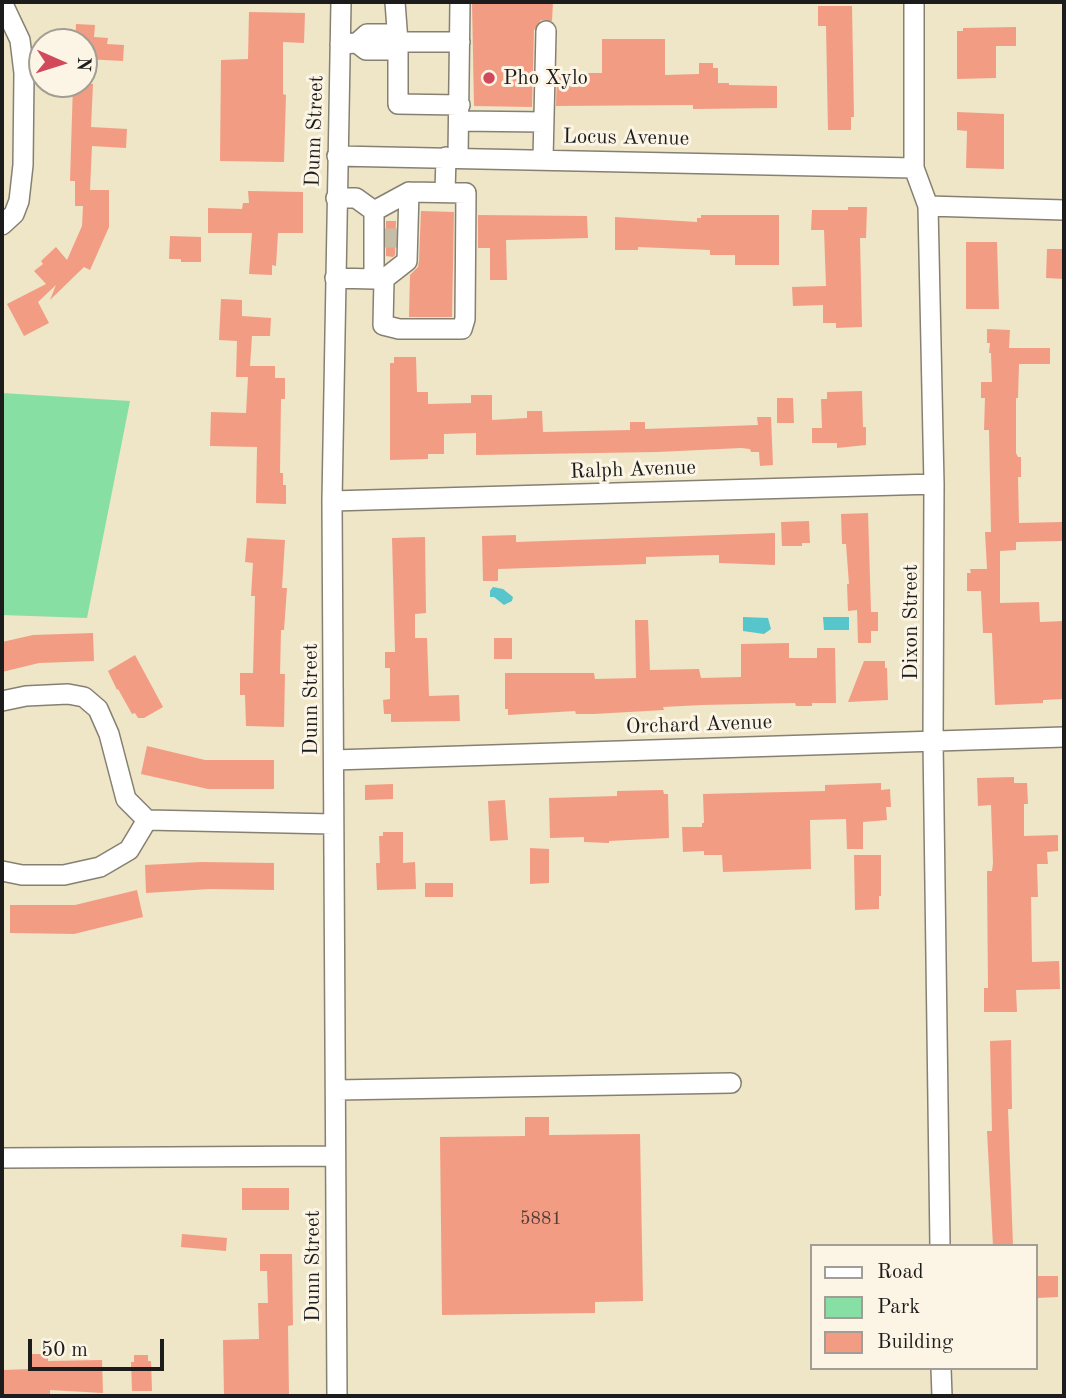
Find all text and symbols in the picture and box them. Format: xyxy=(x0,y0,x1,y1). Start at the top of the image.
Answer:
north arrow xyxy=(28,28,98,98)
text: N xyxy=(73,56,92,72)
place label: Pho Xylo xyxy=(503,65,588,91)
marker: Pho Xylo xyxy=(481,70,497,86)
street label: Dunn Street xyxy=(300,75,330,187)
street label: Locus Avenue xyxy=(563,124,689,152)
street label: Ralph Avenue xyxy=(570,455,696,485)
street label: Dixon Street xyxy=(898,564,924,680)
street label: Dunn Street xyxy=(298,643,324,755)
street label: Orchard Avenue xyxy=(625,710,773,740)
house number: 5881 xyxy=(520,1208,562,1230)
street label: Dunn Street xyxy=(300,1210,326,1322)
legend xyxy=(810,1244,1038,1370)
text: Road xyxy=(877,1262,924,1283)
text: Park xyxy=(877,1297,920,1318)
scale bar xyxy=(32,1324,168,1368)
text: Building xyxy=(877,1332,953,1353)
text: 50 m xyxy=(41,1340,88,1361)

